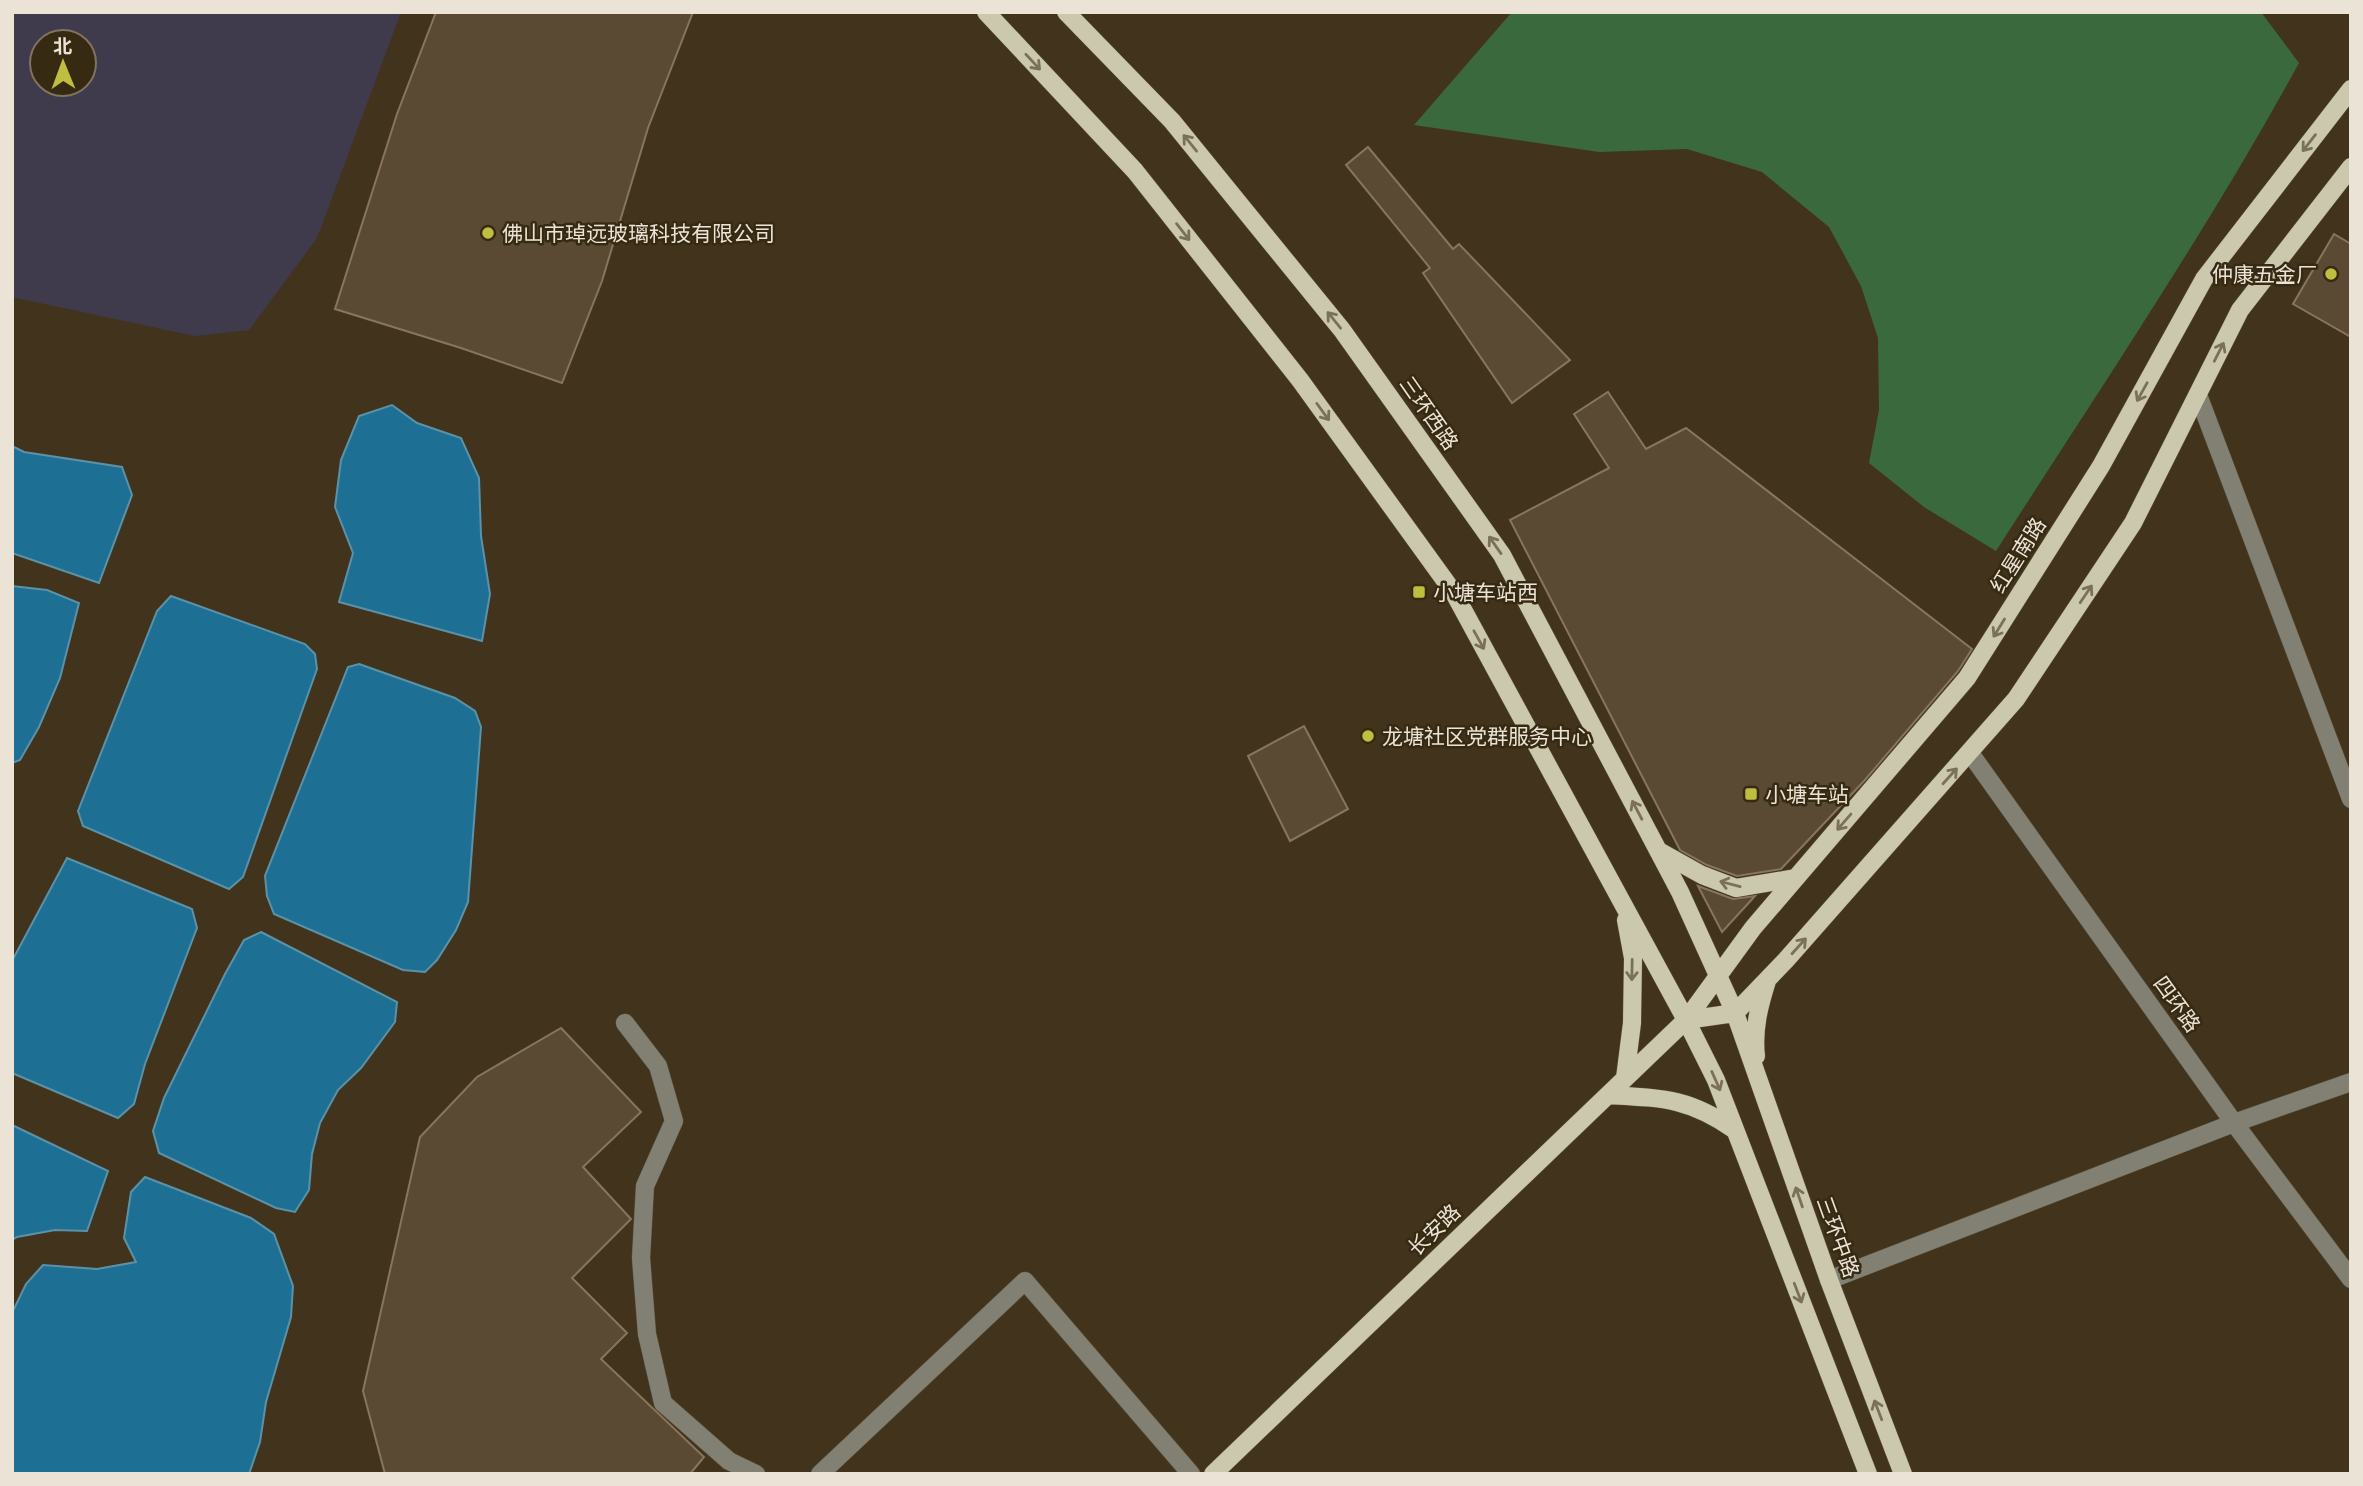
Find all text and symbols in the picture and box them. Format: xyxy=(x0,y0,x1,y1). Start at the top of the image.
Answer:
north arrow xyxy=(28,28,98,98)
text: 北 xyxy=(53,35,72,57)
one-way arrow xyxy=(1024,53,1041,70)
one-way arrow xyxy=(2302,133,2317,151)
one-way arrow xyxy=(1182,135,1198,153)
place label: 佛山市琸远玻璃科技有限公司 xyxy=(502,221,775,246)
one-way arrow xyxy=(1176,223,1191,241)
marker: 佛山市琸远玻璃科技有限公司 xyxy=(480,225,496,241)
place label: 仲康五金厂 xyxy=(2212,262,2317,287)
marker: 仲康五金厂 xyxy=(2323,266,2339,282)
one-way arrow xyxy=(1326,311,1341,329)
one-way arrow xyxy=(2213,342,2226,363)
street label: 三环西路 xyxy=(1395,371,1463,455)
one-way arrow xyxy=(2135,381,2148,402)
one-way arrow xyxy=(1316,402,1330,421)
street label: 红星南路 xyxy=(1985,513,2051,597)
one-way arrow xyxy=(1488,536,1502,555)
place label: 小塘车站西 xyxy=(1433,580,1538,605)
marker: 小塘车站西 xyxy=(1411,584,1427,600)
one-way arrow xyxy=(2079,585,2093,604)
one-way arrow xyxy=(1991,618,2005,638)
one-way arrow xyxy=(1472,629,1486,649)
place label: 龙塘社区党群服务中心 xyxy=(1382,724,1592,749)
marker: 龙塘社区党群服务中心 xyxy=(1360,728,1376,744)
one-way arrow xyxy=(1942,767,1958,785)
place label: 小塘车站 xyxy=(1765,782,1849,807)
marker: 小塘车站 xyxy=(1743,786,1759,802)
one-way arrow xyxy=(1630,800,1644,820)
one-way arrow xyxy=(1836,813,1852,831)
one-way arrow xyxy=(1719,877,1741,890)
one-way arrow xyxy=(1791,937,1807,955)
one-way arrow xyxy=(1626,959,1639,982)
street label: 四环路 xyxy=(2148,971,2206,1037)
one-way arrow xyxy=(1710,1070,1723,1091)
one-way arrow xyxy=(1792,1186,1804,1208)
street label: 三环中路 xyxy=(1812,1193,1864,1281)
street label: 长安路 xyxy=(1403,1199,1465,1261)
one-way arrow xyxy=(1792,1282,1805,1304)
one-way arrow xyxy=(1871,1400,1884,1421)

